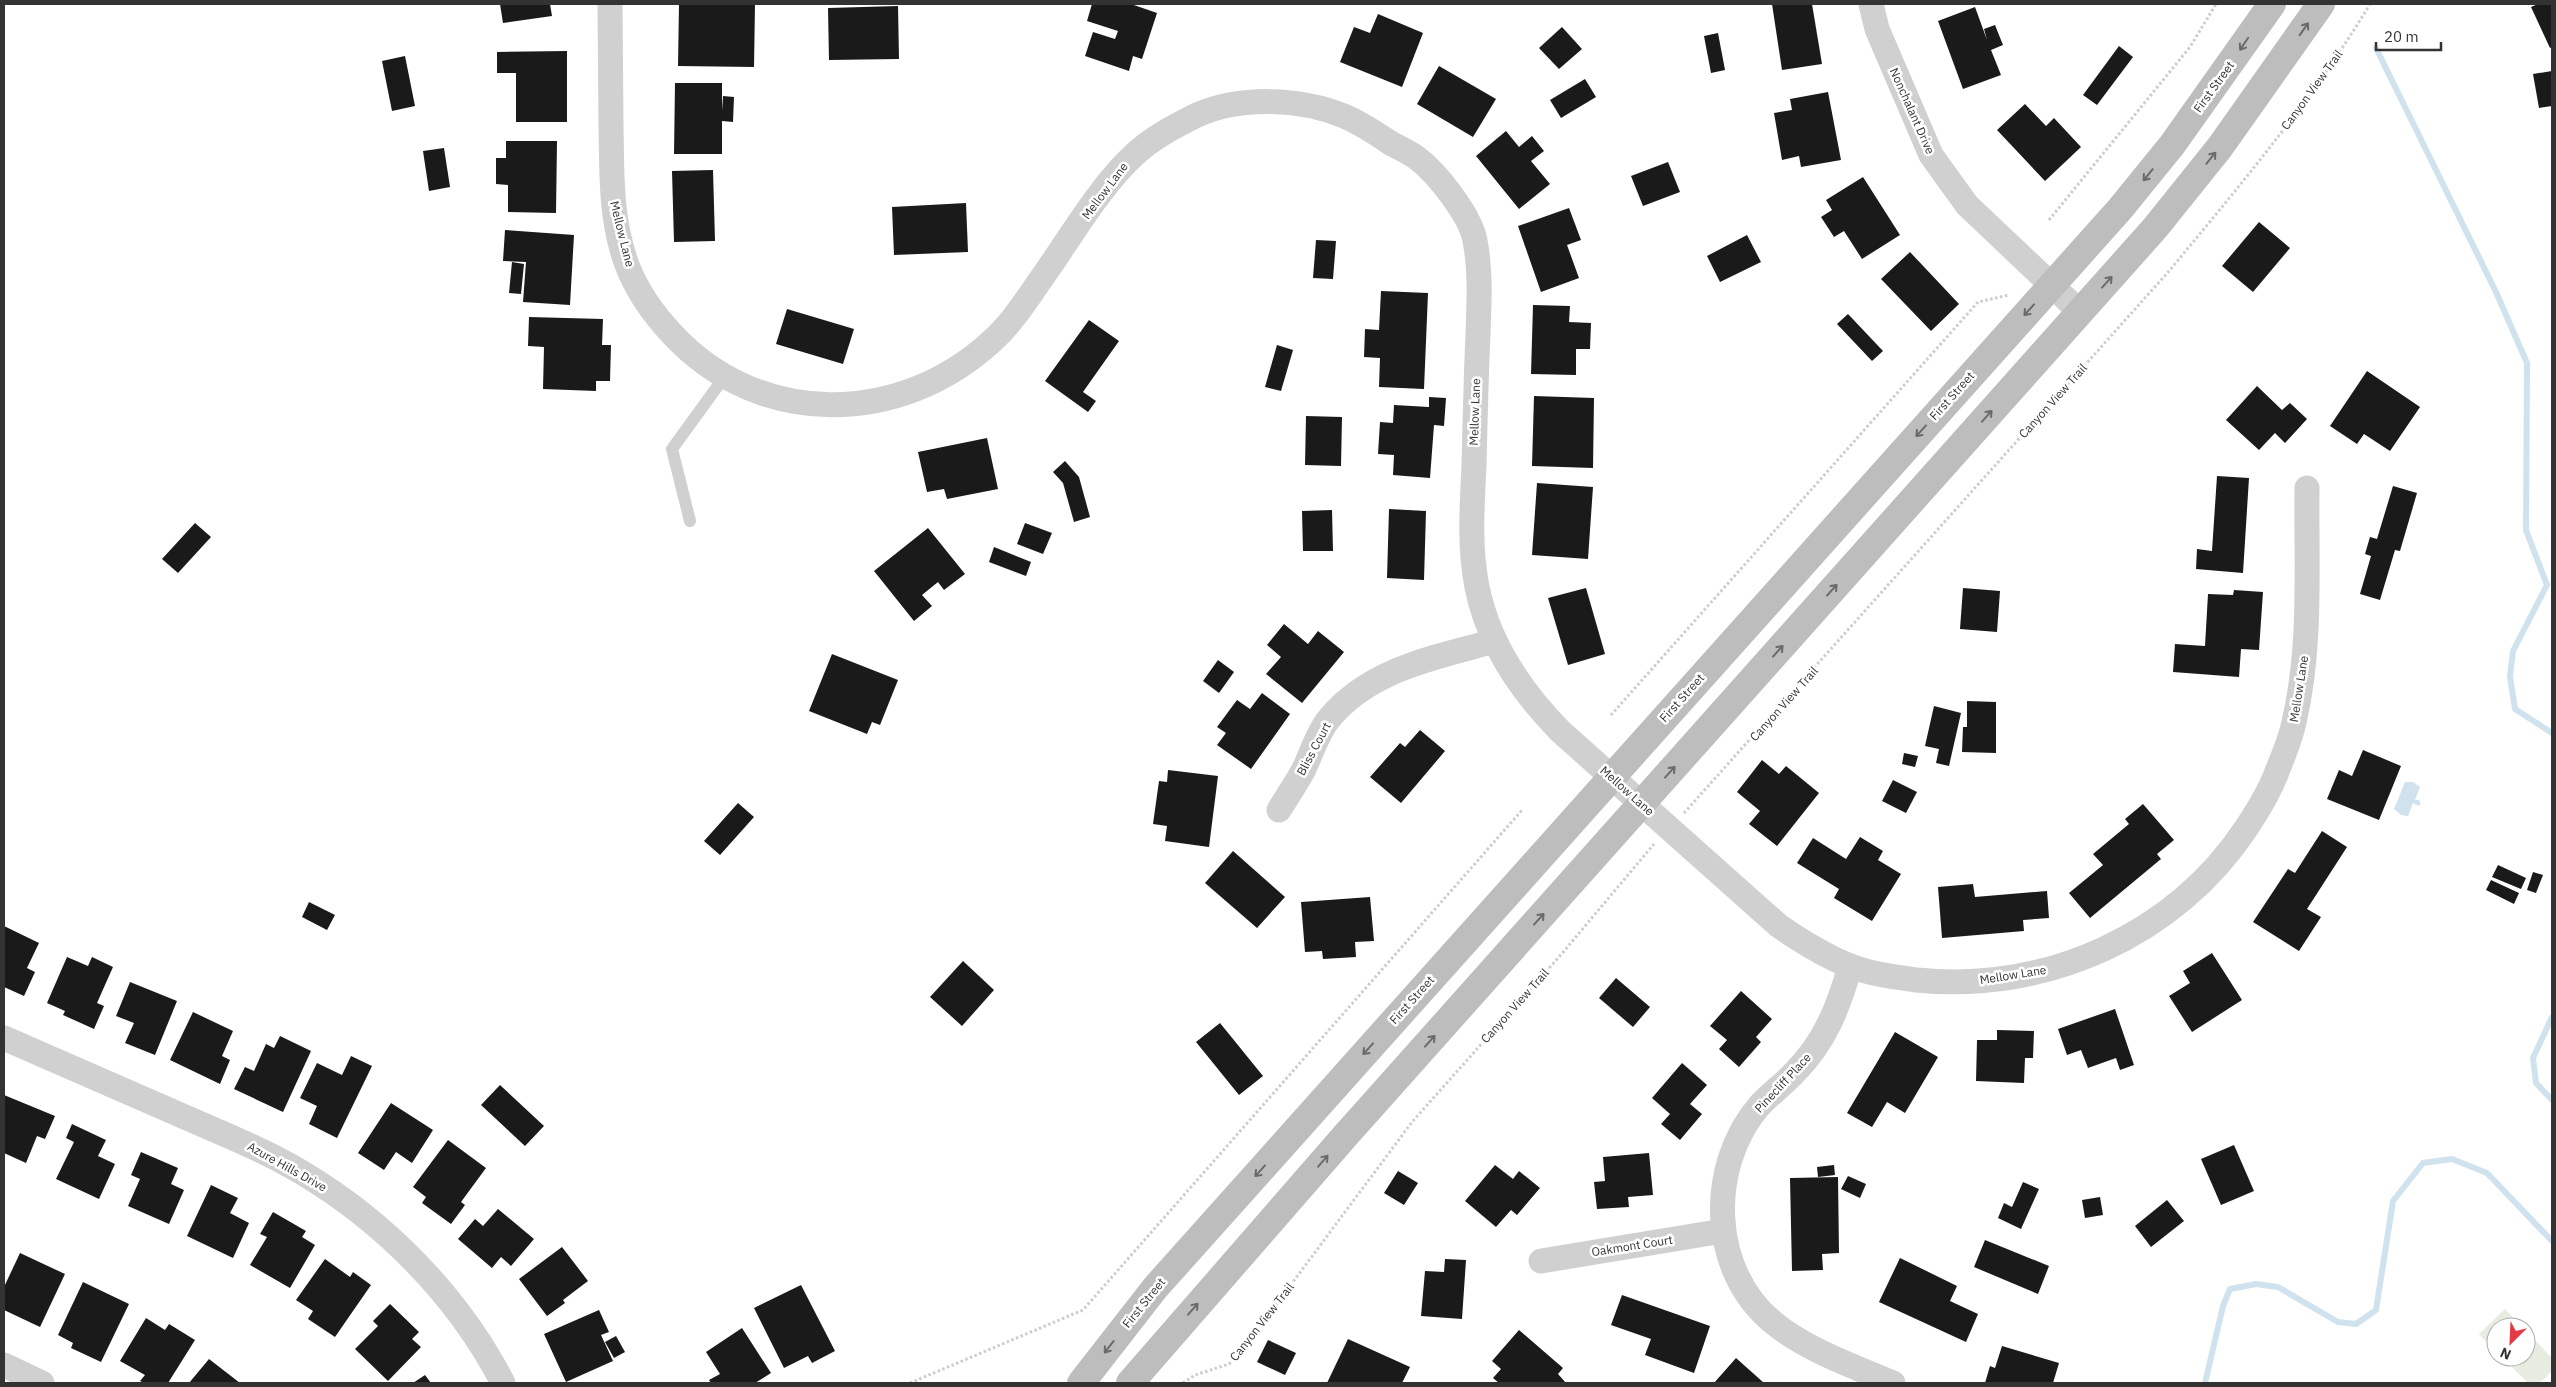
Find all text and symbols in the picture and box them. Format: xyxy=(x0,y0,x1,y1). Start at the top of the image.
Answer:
scale bar xyxy=(2376,20,2441,52)
one-way arrow xyxy=(2299,22,2309,36)
text: 20 m xyxy=(2384,27,2419,46)
one-way arrow xyxy=(2239,37,2249,51)
street label: Canyon View Trail xyxy=(2278,47,2346,133)
street label: First Street xyxy=(2190,58,2237,115)
street label: Nonchalant Drive xyxy=(1887,65,1938,157)
one-way arrow xyxy=(2206,151,2217,164)
street label: Mellow Lane xyxy=(1078,159,1131,222)
one-way arrow xyxy=(2142,168,2153,181)
street label: Mellow Lane xyxy=(607,199,638,269)
one-way arrow xyxy=(2101,276,2112,289)
one-way arrow xyxy=(2024,304,2035,317)
street label: Canyon View Trail xyxy=(2015,360,2090,441)
street label: First Street xyxy=(1926,368,1977,423)
street label: Mellow Lane xyxy=(1466,378,1483,446)
one-way arrow xyxy=(1981,410,1993,423)
one-way arrow xyxy=(1915,425,1927,438)
one-way arrow xyxy=(1827,584,1838,597)
one-way arrow xyxy=(1772,644,1784,657)
street label: Mellow Lane xyxy=(2286,654,2311,723)
street label: Canyon View Trail xyxy=(1746,663,1821,744)
street label: First Street xyxy=(1656,670,1707,725)
street label: Bliss Court xyxy=(1293,720,1334,778)
street label: Mellow Lane xyxy=(1597,763,1658,819)
one-way arrow xyxy=(1664,766,1676,779)
one-way arrow xyxy=(1533,913,1544,926)
street label: Mellow Lane xyxy=(1978,962,2048,987)
street label: Canyon View Trail xyxy=(1477,965,1552,1046)
street label: First Street xyxy=(1386,972,1437,1027)
one-way arrow xyxy=(1424,1034,1436,1047)
one-way arrow xyxy=(1363,1043,1374,1056)
street label: Pinecliff Place xyxy=(1751,1049,1814,1116)
street label: Azure Hills Drive xyxy=(245,1139,330,1195)
one-way arrow xyxy=(1318,1154,1329,1167)
one-way arrow xyxy=(1254,1164,1266,1177)
street label: Oakmont Court xyxy=(1590,1232,1674,1259)
street label: First Street xyxy=(1119,1275,1168,1331)
street label: Canyon View Trail xyxy=(1226,1280,1297,1364)
one-way arrow xyxy=(1188,1303,1199,1316)
north arrow xyxy=(2486,1317,2536,1367)
one-way arrow xyxy=(1104,1340,1114,1354)
text: N xyxy=(2497,1344,2514,1364)

